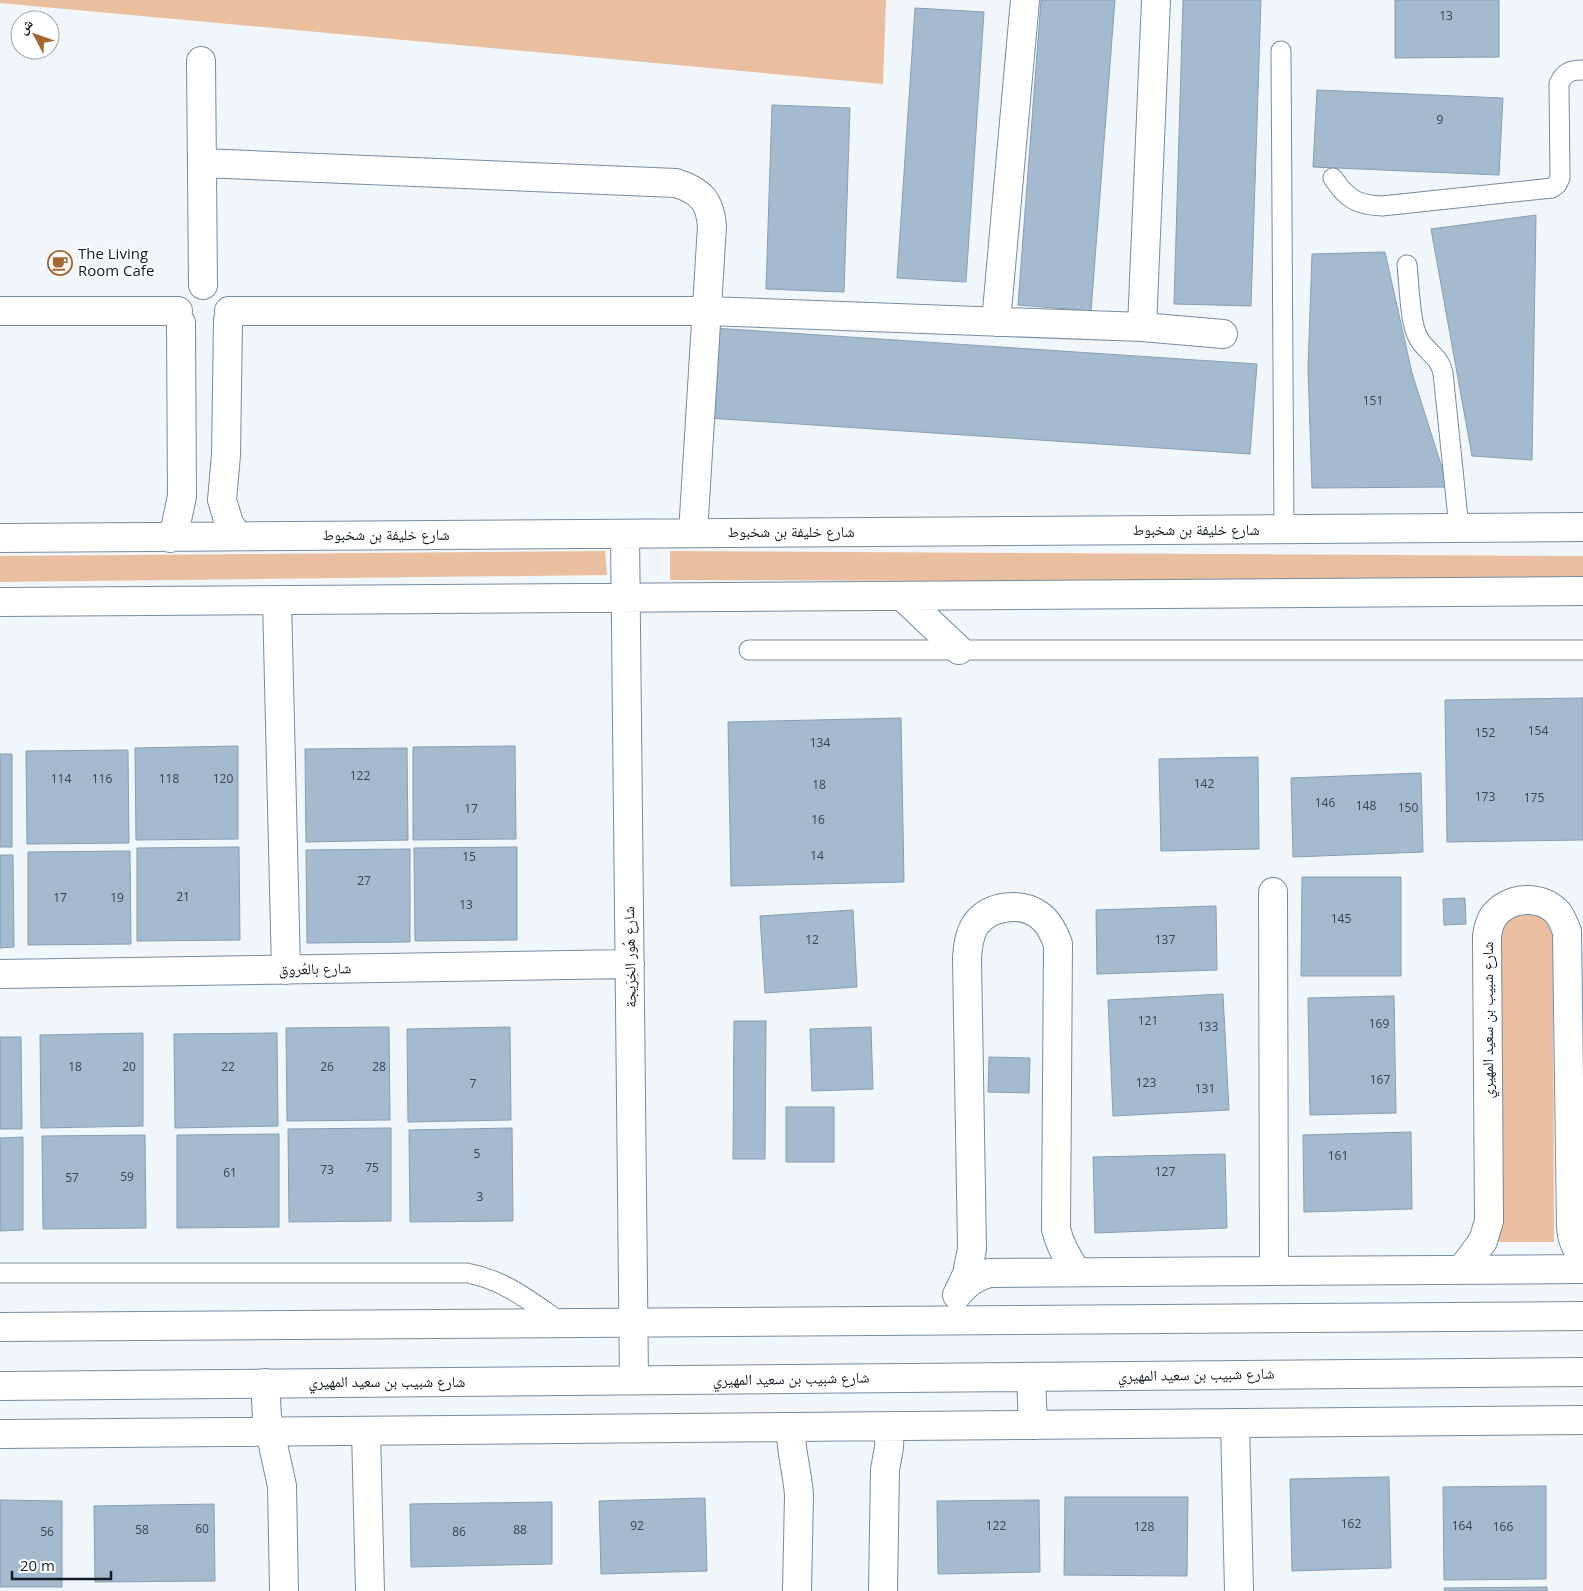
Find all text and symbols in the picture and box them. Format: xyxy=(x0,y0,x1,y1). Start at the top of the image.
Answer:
house number: 13 xyxy=(1439,7,1453,24)
north arrow xyxy=(10,10,60,60)
text: ش xyxy=(13,14,37,38)
house number: 9 xyxy=(1437,111,1444,128)
place label: The Living Room Cafe xyxy=(78,243,154,280)
cafe icon: The Living Room Cafe xyxy=(47,250,73,276)
house number: 151 xyxy=(1363,392,1383,409)
street label: شارع خليفة بن شخبوط xyxy=(1132,519,1260,540)
street label: شارع خليفة بن شخبوط xyxy=(727,521,855,542)
street label: شارع خليفة بن شخبوط xyxy=(322,524,450,545)
house number: 154 xyxy=(1528,722,1548,739)
house number: 152 xyxy=(1475,724,1495,741)
house number: 134 xyxy=(810,734,830,751)
house number: 122 xyxy=(350,767,370,784)
house number: 114 xyxy=(51,770,71,787)
house number: 116 xyxy=(92,770,112,787)
house number: 118 xyxy=(159,770,179,787)
house number: 120 xyxy=(213,770,233,787)
house number: 142 xyxy=(1194,775,1214,792)
house number: 18 xyxy=(812,776,826,793)
house number: 173 xyxy=(1475,788,1495,805)
house number: 175 xyxy=(1524,789,1544,806)
house number: 146 xyxy=(1315,794,1335,811)
house number: 148 xyxy=(1356,797,1376,814)
house number: 150 xyxy=(1398,799,1418,816)
house number: 17 xyxy=(464,800,478,817)
house number: 16 xyxy=(811,811,825,828)
house number: 14 xyxy=(810,847,824,864)
house number: 15 xyxy=(462,848,476,865)
house number: 27 xyxy=(357,872,371,889)
house number: 21 xyxy=(176,888,190,905)
house number: 17 xyxy=(53,889,67,906)
house number: 19 xyxy=(110,889,124,906)
house number: 13 xyxy=(459,896,473,913)
street label: شارع هُور الخِرَيجة xyxy=(618,906,641,1008)
house number: 145 xyxy=(1331,910,1351,927)
house number: 12 xyxy=(805,931,819,948)
house number: 137 xyxy=(1155,931,1175,948)
street label: شارع شبيب بن سعيد المهيري xyxy=(1477,941,1500,1098)
street label: شارع بالعُروق xyxy=(279,957,352,980)
house number: 121 xyxy=(1138,1012,1158,1029)
house number: 169 xyxy=(1369,1015,1389,1032)
house number: 133 xyxy=(1198,1018,1218,1035)
house number: 18 xyxy=(68,1058,82,1075)
house number: 20 xyxy=(122,1058,136,1075)
house number: 22 xyxy=(221,1058,235,1075)
house number: 26 xyxy=(320,1058,334,1075)
house number: 28 xyxy=(372,1058,386,1075)
house number: 167 xyxy=(1370,1071,1390,1088)
house number: 123 xyxy=(1136,1074,1156,1091)
house number: 7 xyxy=(470,1075,477,1092)
house number: 131 xyxy=(1195,1080,1215,1097)
house number: 5 xyxy=(474,1145,481,1162)
house number: 161 xyxy=(1328,1147,1348,1164)
house number: 75 xyxy=(365,1159,379,1176)
house number: 73 xyxy=(320,1161,334,1178)
house number: 127 xyxy=(1155,1163,1175,1180)
house number: 61 xyxy=(223,1164,237,1181)
house number: 59 xyxy=(120,1168,134,1185)
house number: 57 xyxy=(65,1169,79,1186)
house number: 3 xyxy=(477,1188,484,1205)
street label: شارع شبيب بن سعيد المهيري xyxy=(1117,1363,1275,1388)
street label: شارع شبيب بن سعيد المهيري xyxy=(712,1367,870,1392)
street label: شارع شبيب بن سعيد المهيري xyxy=(309,1371,466,1394)
house number: 162 xyxy=(1341,1515,1361,1532)
house number: 92 xyxy=(630,1517,644,1534)
house number: 122 xyxy=(986,1517,1006,1534)
house number: 164 xyxy=(1452,1517,1472,1534)
house number: 128 xyxy=(1134,1518,1154,1535)
house number: 166 xyxy=(1493,1518,1513,1535)
house number: 60 xyxy=(195,1520,209,1537)
house number: 58 xyxy=(135,1521,149,1538)
house number: 88 xyxy=(513,1521,527,1538)
house number: 56 xyxy=(40,1523,54,1540)
house number: 86 xyxy=(452,1523,466,1540)
scale bar xyxy=(12,1548,111,1580)
text: 20 m xyxy=(20,1555,55,1575)

